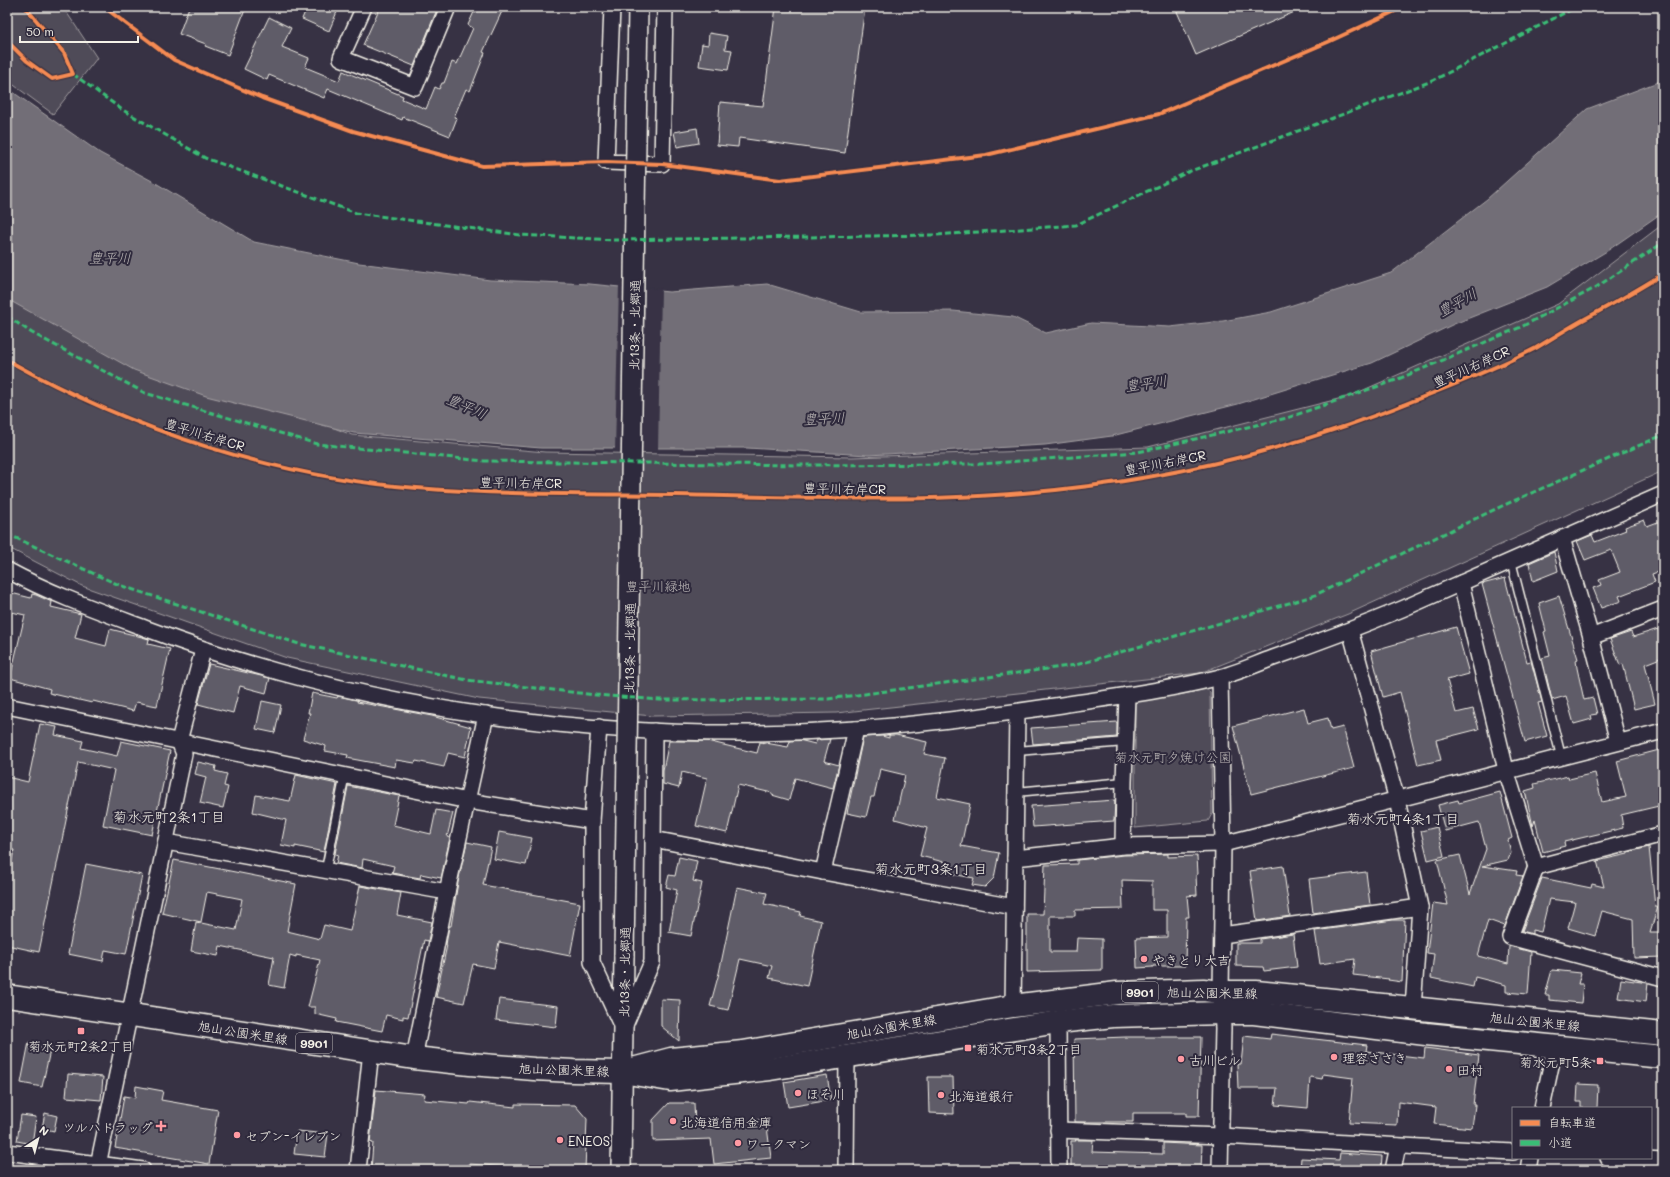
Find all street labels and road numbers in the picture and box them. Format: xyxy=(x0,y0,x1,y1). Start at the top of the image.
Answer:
street label: 北13条・北郷通 xyxy=(625,279,643,371)
street label: 豊平川右岸CR xyxy=(1430,341,1512,391)
street label: 豊平川右岸CR xyxy=(163,414,247,454)
street label: 豊平川右岸CR xyxy=(1123,446,1207,478)
street label: 豊平川右岸CR xyxy=(480,473,562,491)
street label: 豊平川右岸CR xyxy=(804,479,886,497)
street label: 北13条・北郷通 xyxy=(620,602,638,694)
street label: 北13条・北郷通 xyxy=(615,926,633,1018)
road number: 9901 xyxy=(1122,982,1158,1002)
street label: 旭山公園米里線 xyxy=(1166,983,1259,1001)
street label: 旭山公園米里線 xyxy=(1489,1008,1582,1034)
street label: 旭山公園米里線 xyxy=(845,1010,938,1042)
street label: 旭山公園米里線 xyxy=(197,1016,290,1048)
road number: 9901 xyxy=(296,1033,332,1053)
street label: 旭山公園米里線 xyxy=(518,1059,611,1079)

